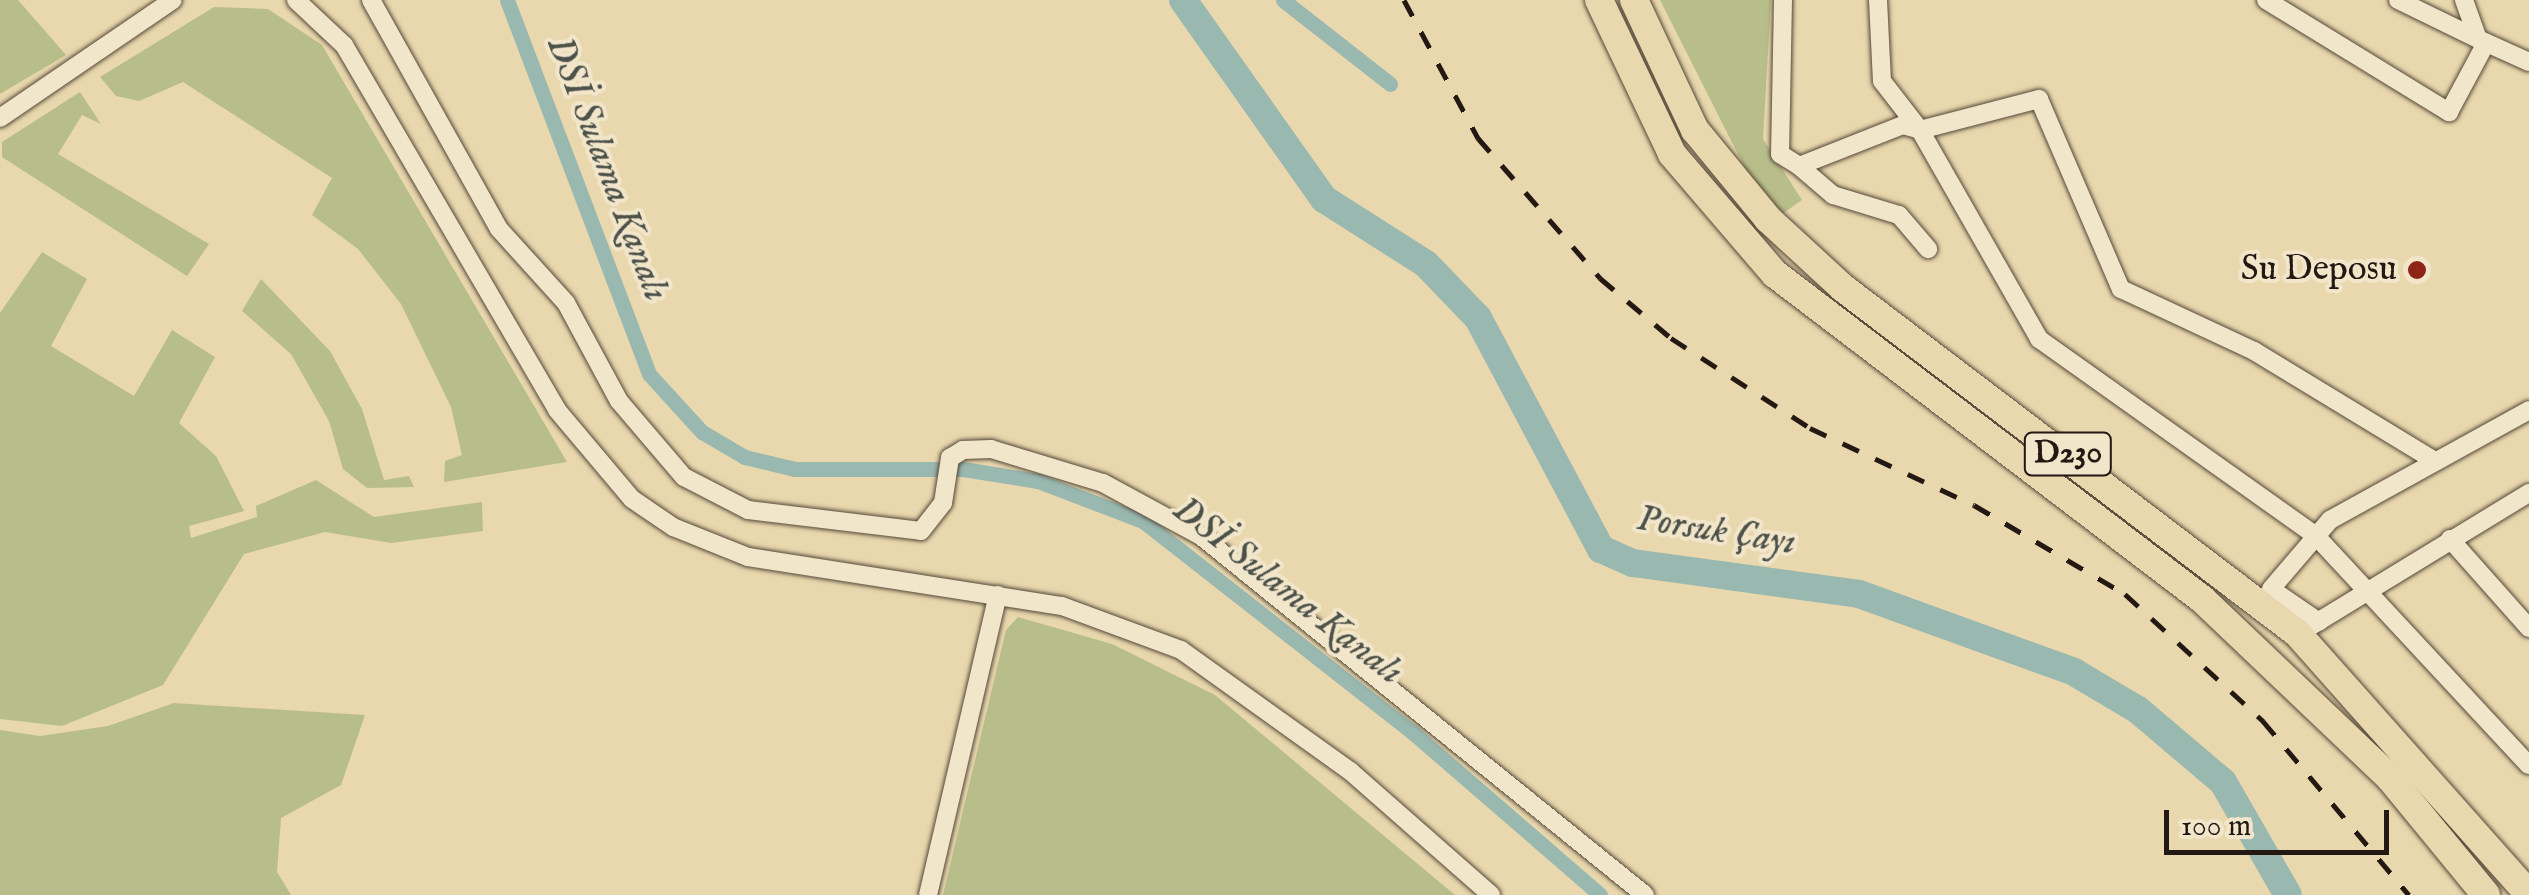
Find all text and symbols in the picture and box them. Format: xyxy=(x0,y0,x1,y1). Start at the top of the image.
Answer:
water label: DSİ Sulama Kanalı xyxy=(535,30,677,308)
place label: Su Deposu xyxy=(2241,249,2397,291)
marker: Su Deposu xyxy=(2406,259,2428,281)
road number: D230 xyxy=(2023,427,2113,481)
water label: DSİ Sulama Kanalı xyxy=(1163,488,1411,696)
water label: Porsuk Çayı xyxy=(1633,497,1799,567)
scale bar xyxy=(2169,790,2394,852)
text: 100 m xyxy=(2181,808,2251,846)

